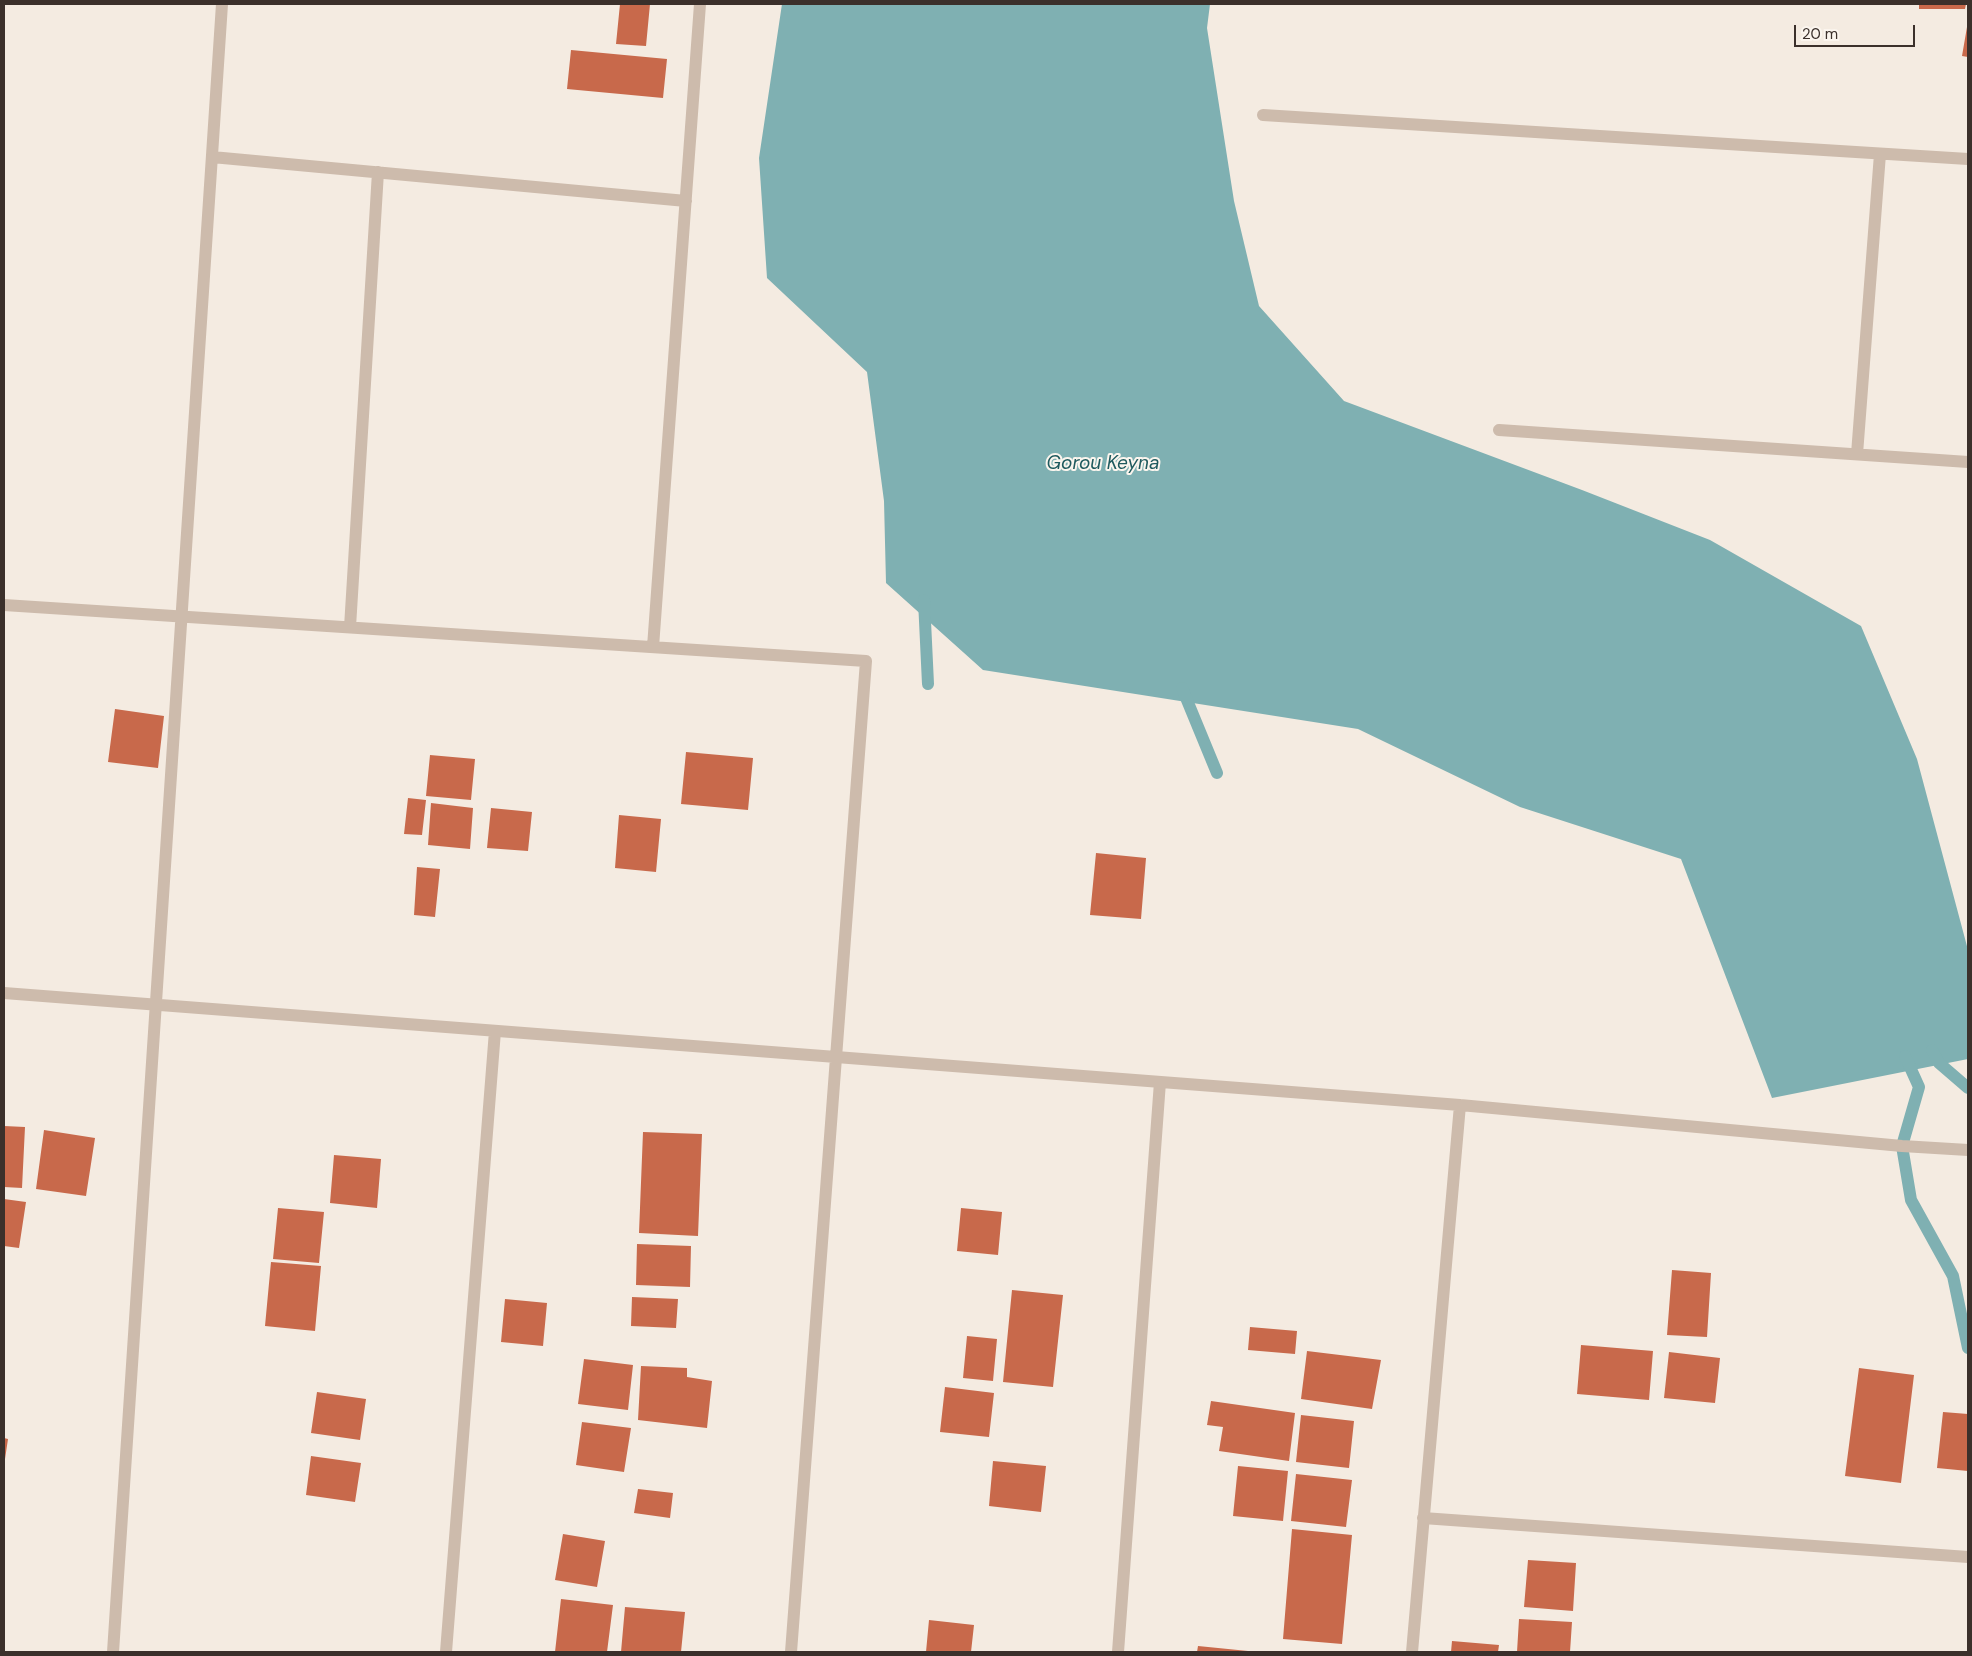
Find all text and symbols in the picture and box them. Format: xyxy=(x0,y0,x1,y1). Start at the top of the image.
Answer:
scale bar xyxy=(1797,15,1918,47)
text: 20 m xyxy=(1802,24,1838,44)
water label: Gorou Keyna xyxy=(1047,453,1159,475)

